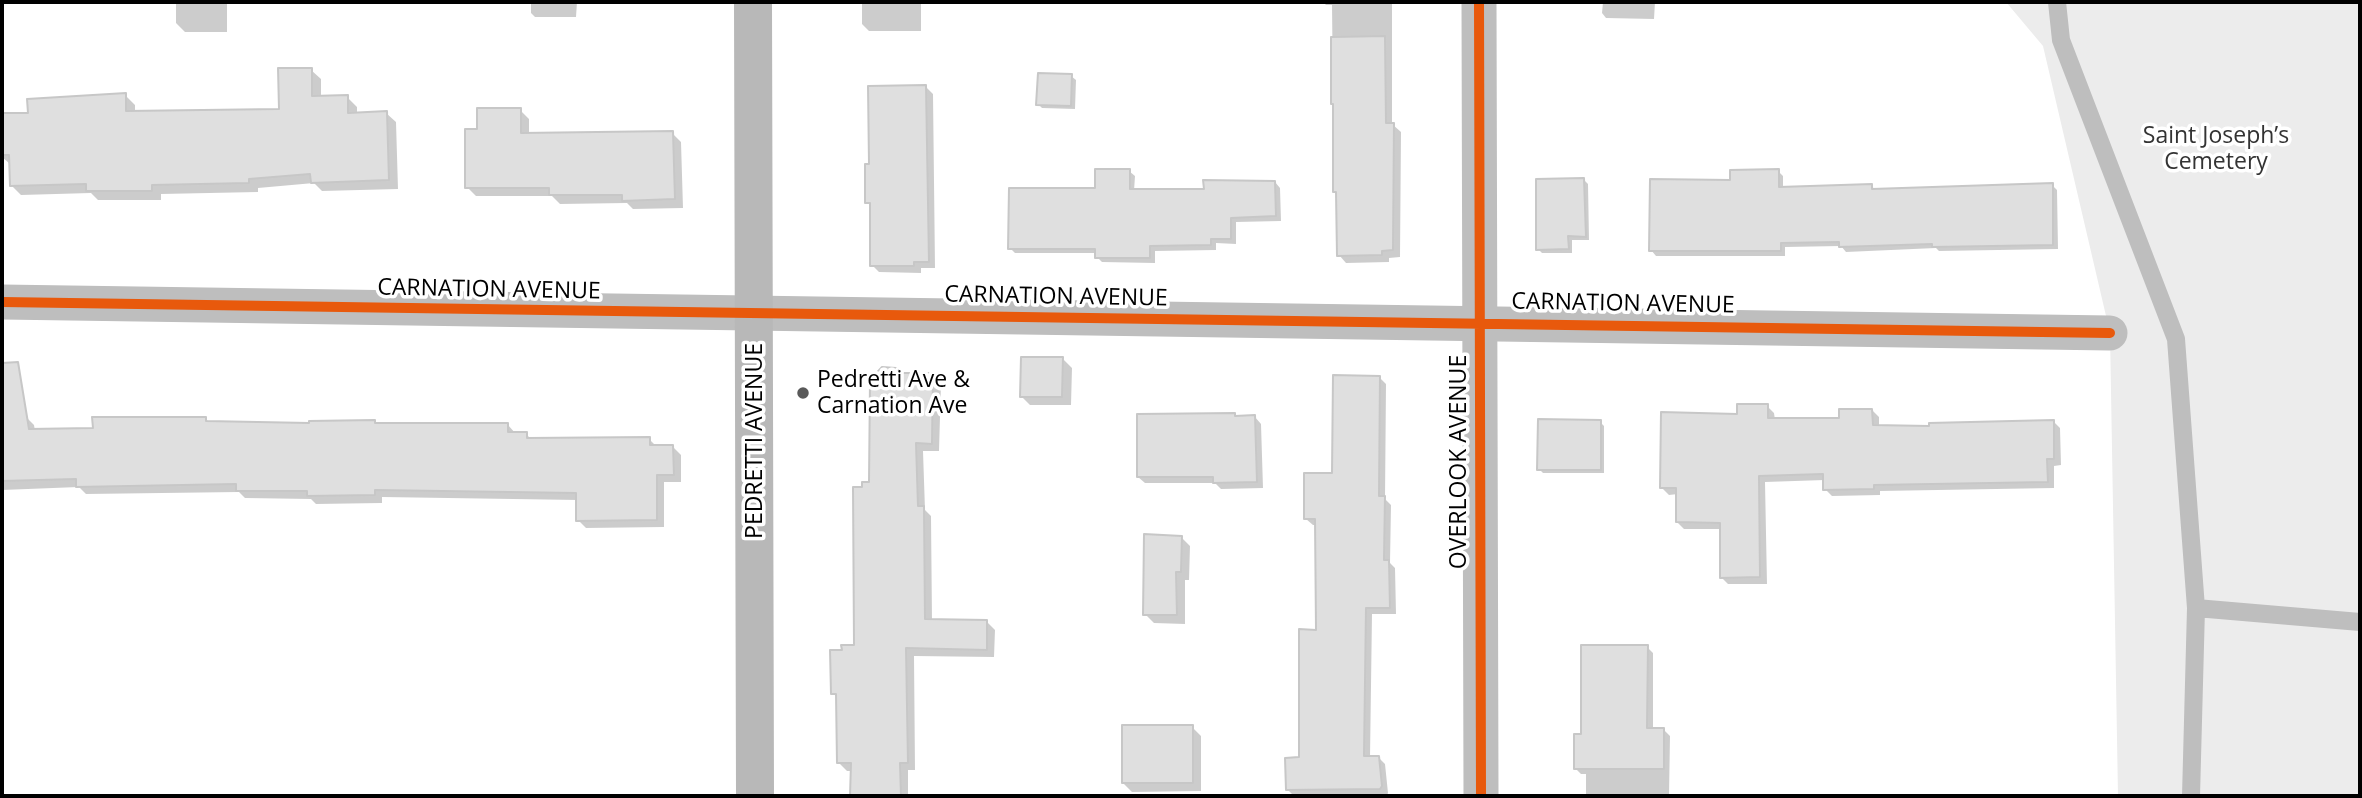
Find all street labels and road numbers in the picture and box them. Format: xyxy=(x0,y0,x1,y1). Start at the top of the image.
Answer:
street label: CARNATION AVENUE xyxy=(377,274,601,306)
street label: CARNATION AVENUE xyxy=(944,281,1168,313)
street label: CARNATION AVENUE xyxy=(1511,288,1735,320)
street label: PEDRETTI AVENUE xyxy=(741,343,769,539)
street label: OVERLOOK AVENUE xyxy=(1445,355,1473,569)

